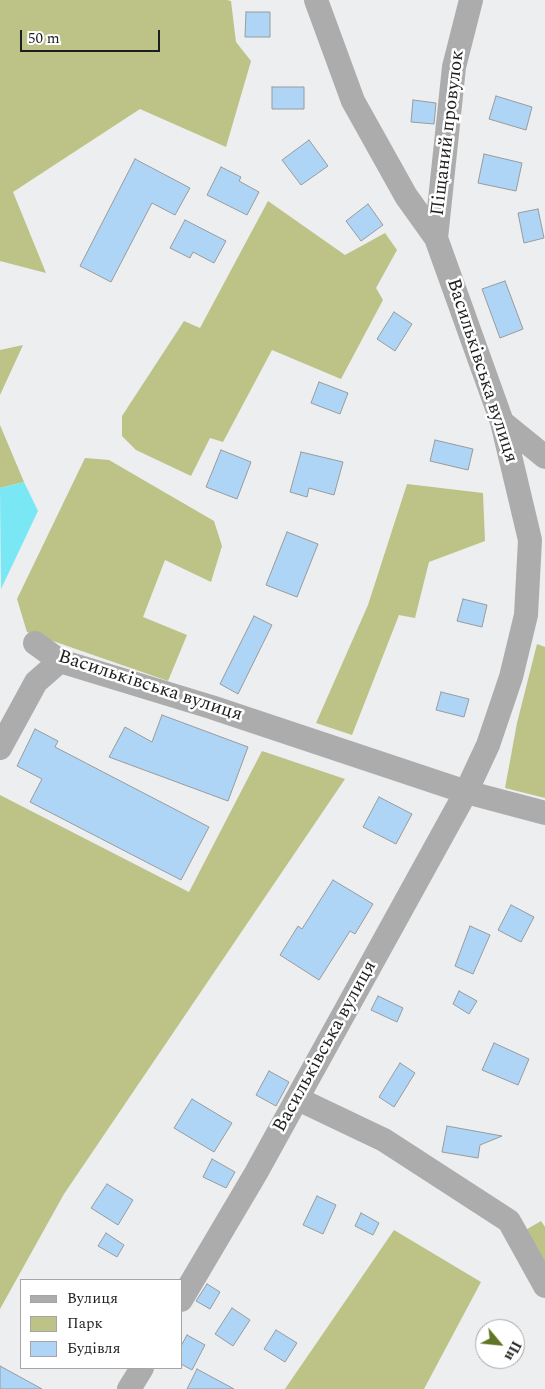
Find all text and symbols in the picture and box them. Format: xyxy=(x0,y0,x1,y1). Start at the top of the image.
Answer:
scale bar xyxy=(22,20,162,52)
text: 50 m xyxy=(28,27,60,50)
street label: Піщаний провулок xyxy=(428,49,470,217)
street label: Васильківська вулиця xyxy=(440,276,522,466)
street label: Васильківська вулиця xyxy=(55,646,245,728)
street label: Васильківська вулиця xyxy=(269,957,383,1137)
legend xyxy=(20,1279,182,1369)
text: Вулиця xyxy=(67,1287,118,1310)
text: Парк xyxy=(67,1312,103,1335)
north arrow xyxy=(475,1319,525,1369)
text: Будівля xyxy=(67,1337,121,1360)
text: Пн xyxy=(499,1337,527,1365)

